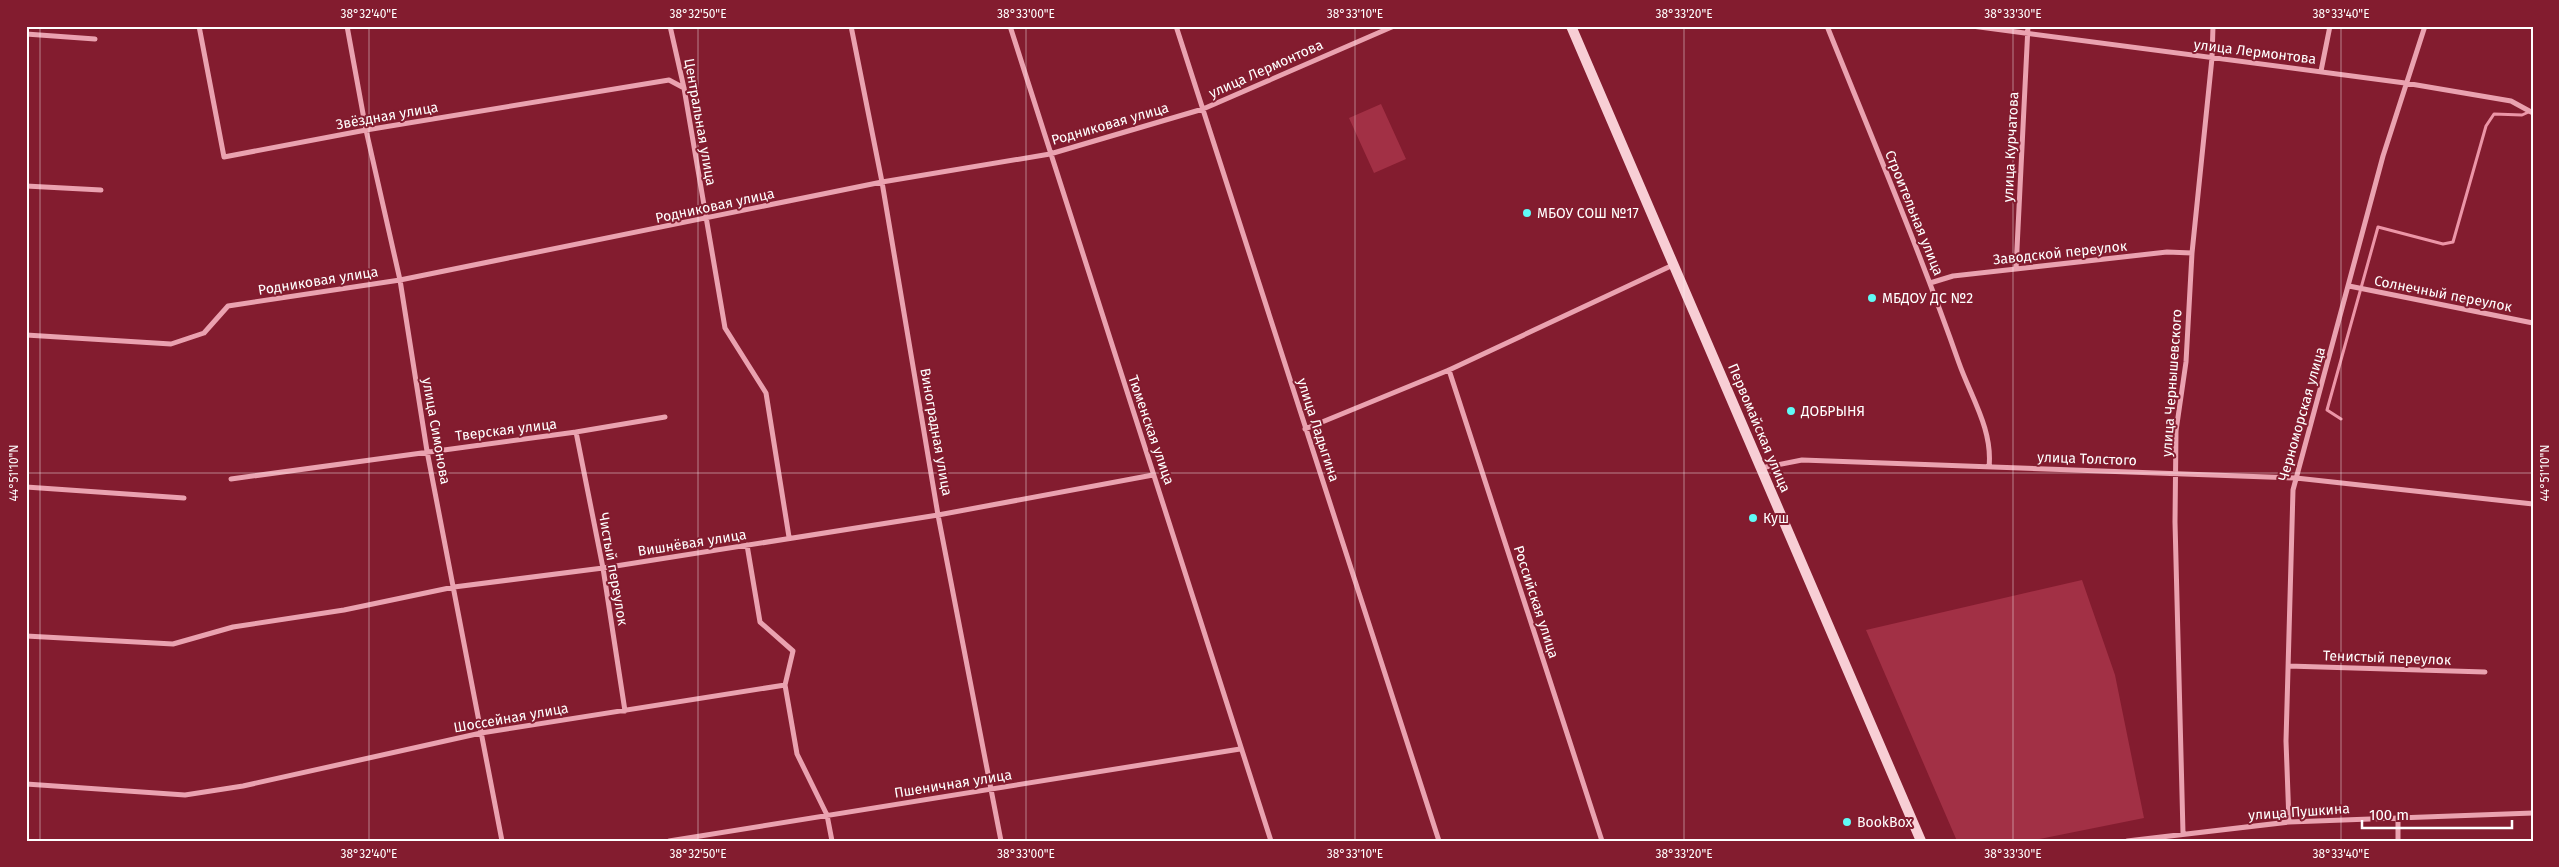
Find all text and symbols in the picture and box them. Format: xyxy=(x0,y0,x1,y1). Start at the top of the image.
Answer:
text: 38°32'40"E xyxy=(340,7,398,21)
text: 38°32'50"E xyxy=(669,7,727,21)
text: 38°33'00"E xyxy=(997,7,1055,21)
text: 38°33'10"E xyxy=(1327,7,1383,21)
text: 38°33'20"E xyxy=(1655,7,1713,21)
text: 38°33'30"E xyxy=(1984,7,2042,21)
text: 38°33'40"E xyxy=(2312,7,2370,21)
street label: улица Лермонтова xyxy=(1206,36,1326,102)
street label: улица Лермонтова xyxy=(2193,36,2317,68)
street label: Центральная улица xyxy=(680,57,720,187)
street label: улица Курчатова xyxy=(2000,91,2022,203)
street label: Звёздная улица xyxy=(335,99,439,133)
street label: Родниковая улица xyxy=(1049,99,1171,149)
street label: Строительная улица xyxy=(1881,148,1947,278)
street label: Родниковая улица xyxy=(654,185,776,227)
place label: МБОУ СОШ №17 xyxy=(1537,205,1639,222)
marker: МБОУ СОШ №17 xyxy=(1521,207,1533,219)
street label: Заводской переулок xyxy=(1992,237,2129,268)
street label: Родниковая улица xyxy=(257,263,379,299)
street label: Солнечный переулок xyxy=(2373,272,2514,316)
place label: МБДОУ ДС №2 xyxy=(1882,290,1973,307)
marker: МБДОУ ДС №2 xyxy=(1866,292,1878,304)
street label: улица Чернышевского xyxy=(2158,308,2186,458)
street label: Черноморская улица xyxy=(2275,345,2329,483)
street label: Первомайская улица xyxy=(1724,361,1794,495)
street label: Виноградная улица xyxy=(916,367,956,497)
street label: Тюменская улица xyxy=(1124,373,1178,487)
street label: улица Симонова xyxy=(418,376,454,486)
street label: улица Ладыгина xyxy=(1293,376,1343,484)
place label: ДОБРЫНЯ xyxy=(1800,403,1865,420)
marker: ДОБРЫНЯ xyxy=(1785,405,1797,417)
street label: Тверская улица xyxy=(454,415,558,445)
text: 44°51'10"N xyxy=(7,444,21,502)
text: 44°51'10"N xyxy=(2538,444,2552,502)
street label: улица Толстого xyxy=(2037,449,2137,469)
place label: Куш xyxy=(1763,510,1789,527)
street label: Чистый переулок xyxy=(595,511,631,628)
marker: Куш xyxy=(1747,512,1759,524)
street label: Вишнёвая улица xyxy=(636,526,748,560)
street label: Российская улица xyxy=(1510,543,1562,661)
street label: Тенистый переулок xyxy=(2323,647,2452,669)
street label: Шоссейная улица xyxy=(452,700,570,736)
street label: Пшеничная улица xyxy=(893,766,1013,802)
scale bar xyxy=(2362,797,2512,829)
street label: улица Пушкина xyxy=(2248,800,2350,824)
text: 100 m xyxy=(2369,806,2409,824)
place label: BookBox xyxy=(1857,814,1913,831)
marker: BookBox xyxy=(1841,816,1853,828)
text: 38°32'40"E xyxy=(340,847,398,861)
text: 38°32'50"E xyxy=(669,847,727,861)
text: 38°33'00"E xyxy=(997,847,1055,861)
text: 38°33'10"E xyxy=(1327,847,1383,861)
text: 38°33'20"E xyxy=(1655,847,1713,861)
text: 38°33'30"E xyxy=(1984,847,2042,861)
text: 38°33'40"E xyxy=(2312,847,2370,861)

